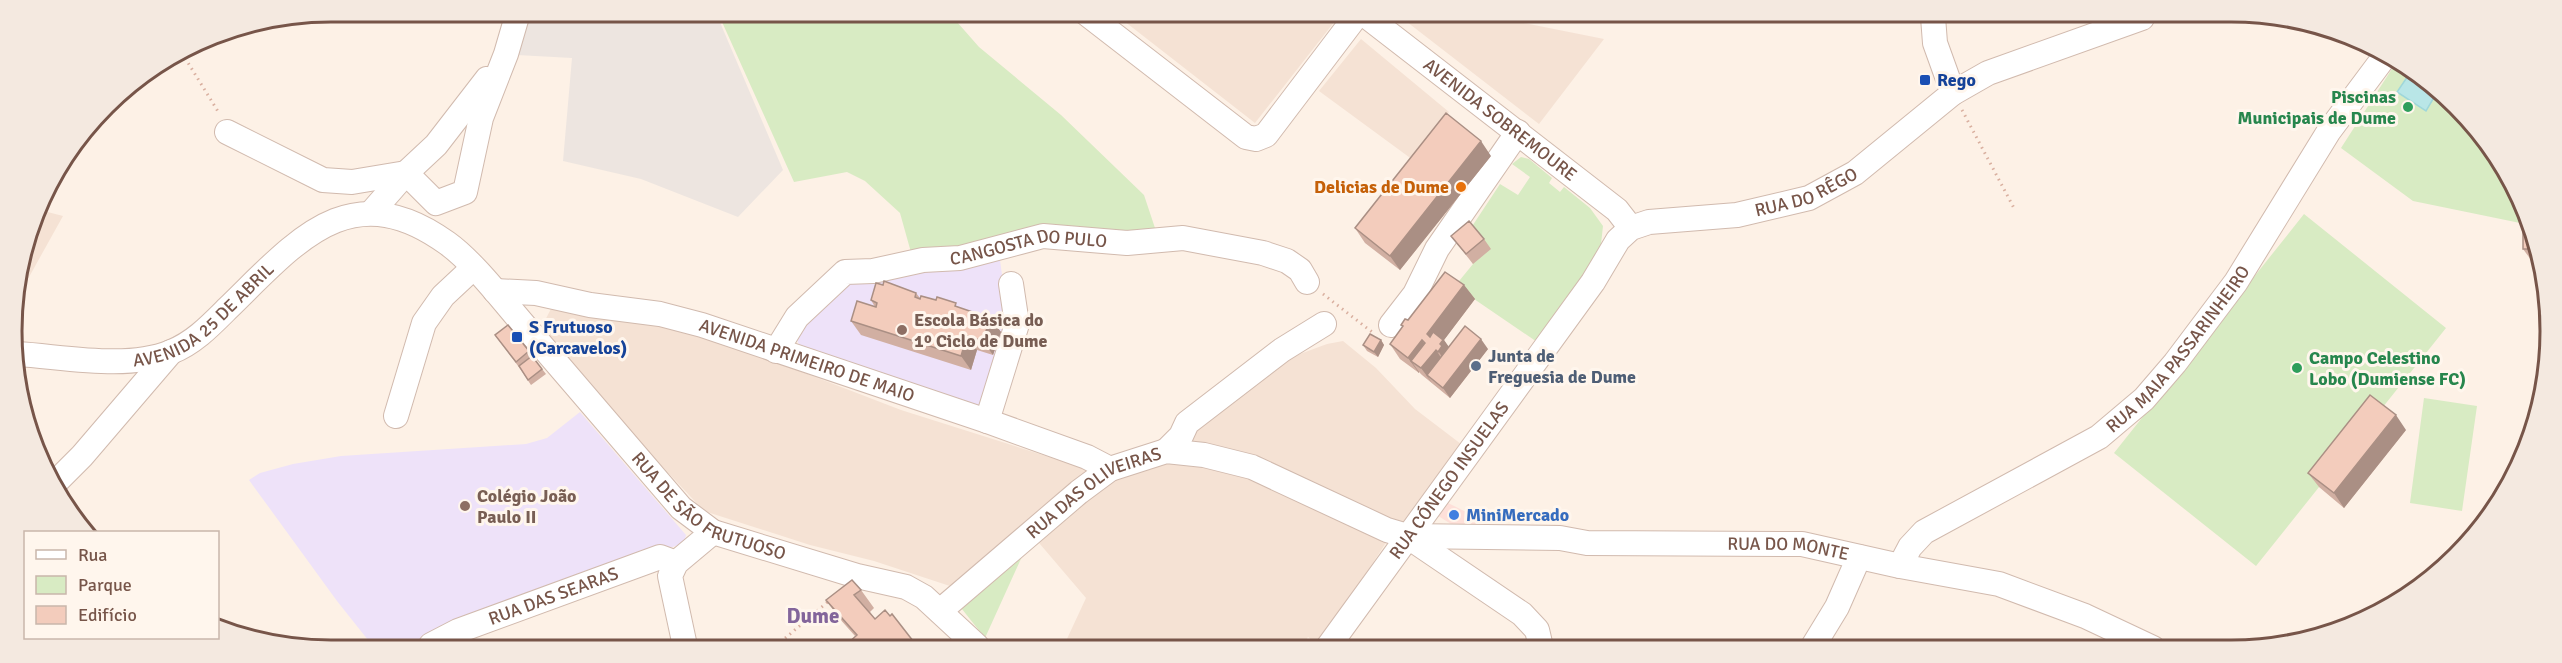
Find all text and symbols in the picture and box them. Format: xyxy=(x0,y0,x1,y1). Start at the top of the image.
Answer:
street label: AVENIDA SOBREMOURE xyxy=(1419,53,1581,186)
place label: Rego xyxy=(1937,69,1976,91)
marker: Rego xyxy=(1918,73,1932,87)
place label: Piscinas Municipais de Dume xyxy=(2238,86,2396,129)
marker: Piscinas Municipais de Dume xyxy=(2401,100,2415,114)
street label: RUA DO RÊGO xyxy=(1753,163,1861,221)
place label: Delicias de Dume xyxy=(1314,176,1449,198)
marker: Delicias de Dume xyxy=(1454,180,1468,194)
street label: CANGOSTA DO PULO xyxy=(949,224,1108,270)
street label: AVENIDA 25 DE ABRIL xyxy=(132,258,278,372)
street label: RUA MAIA PASSARINHEIRO xyxy=(2101,261,2255,437)
place label: Escola Básica do 1º Ciclo de Dume xyxy=(914,309,1048,352)
street label: AVENIDA PRIMEIRO DE MAIO xyxy=(696,314,917,407)
place label: S Frutuoso (Carcavelos) xyxy=(529,316,627,359)
marker: Escola Básica do 1º Ciclo de Dume xyxy=(895,323,909,337)
marker: S Frutuoso (Carcavelos) xyxy=(510,330,524,344)
place label: Junta de Freguesia de Dume xyxy=(1488,345,1636,388)
place label: Campo Celestino Lobo (Dumiense FC) xyxy=(2309,347,2466,390)
marker: Junta de Freguesia de Dume xyxy=(1469,359,1483,373)
marker: Campo Celestino Lobo (Dumiense FC) xyxy=(2290,361,2304,375)
street label: RUA CÓNEGO INSUELAS xyxy=(1384,397,1514,563)
street label: RUA DAS OLIVEIRAS xyxy=(1022,442,1164,543)
street label: RUA DE SÃO FRUTUOSO xyxy=(627,447,789,565)
place label: Colégio João Paulo II xyxy=(477,485,576,528)
marker: Colégio João Paulo II xyxy=(458,499,472,513)
place label: MiniMercado xyxy=(1466,504,1569,526)
marker: MiniMercado xyxy=(1447,508,1461,522)
legend xyxy=(24,531,219,639)
street label: RUA DO MONTE xyxy=(1727,533,1851,565)
text: Rua xyxy=(78,544,107,566)
street label: RUA DAS SEARAS xyxy=(485,562,621,630)
text: Parque xyxy=(78,574,132,596)
district label: Dume xyxy=(787,603,839,629)
text: Edifício xyxy=(78,604,137,626)

